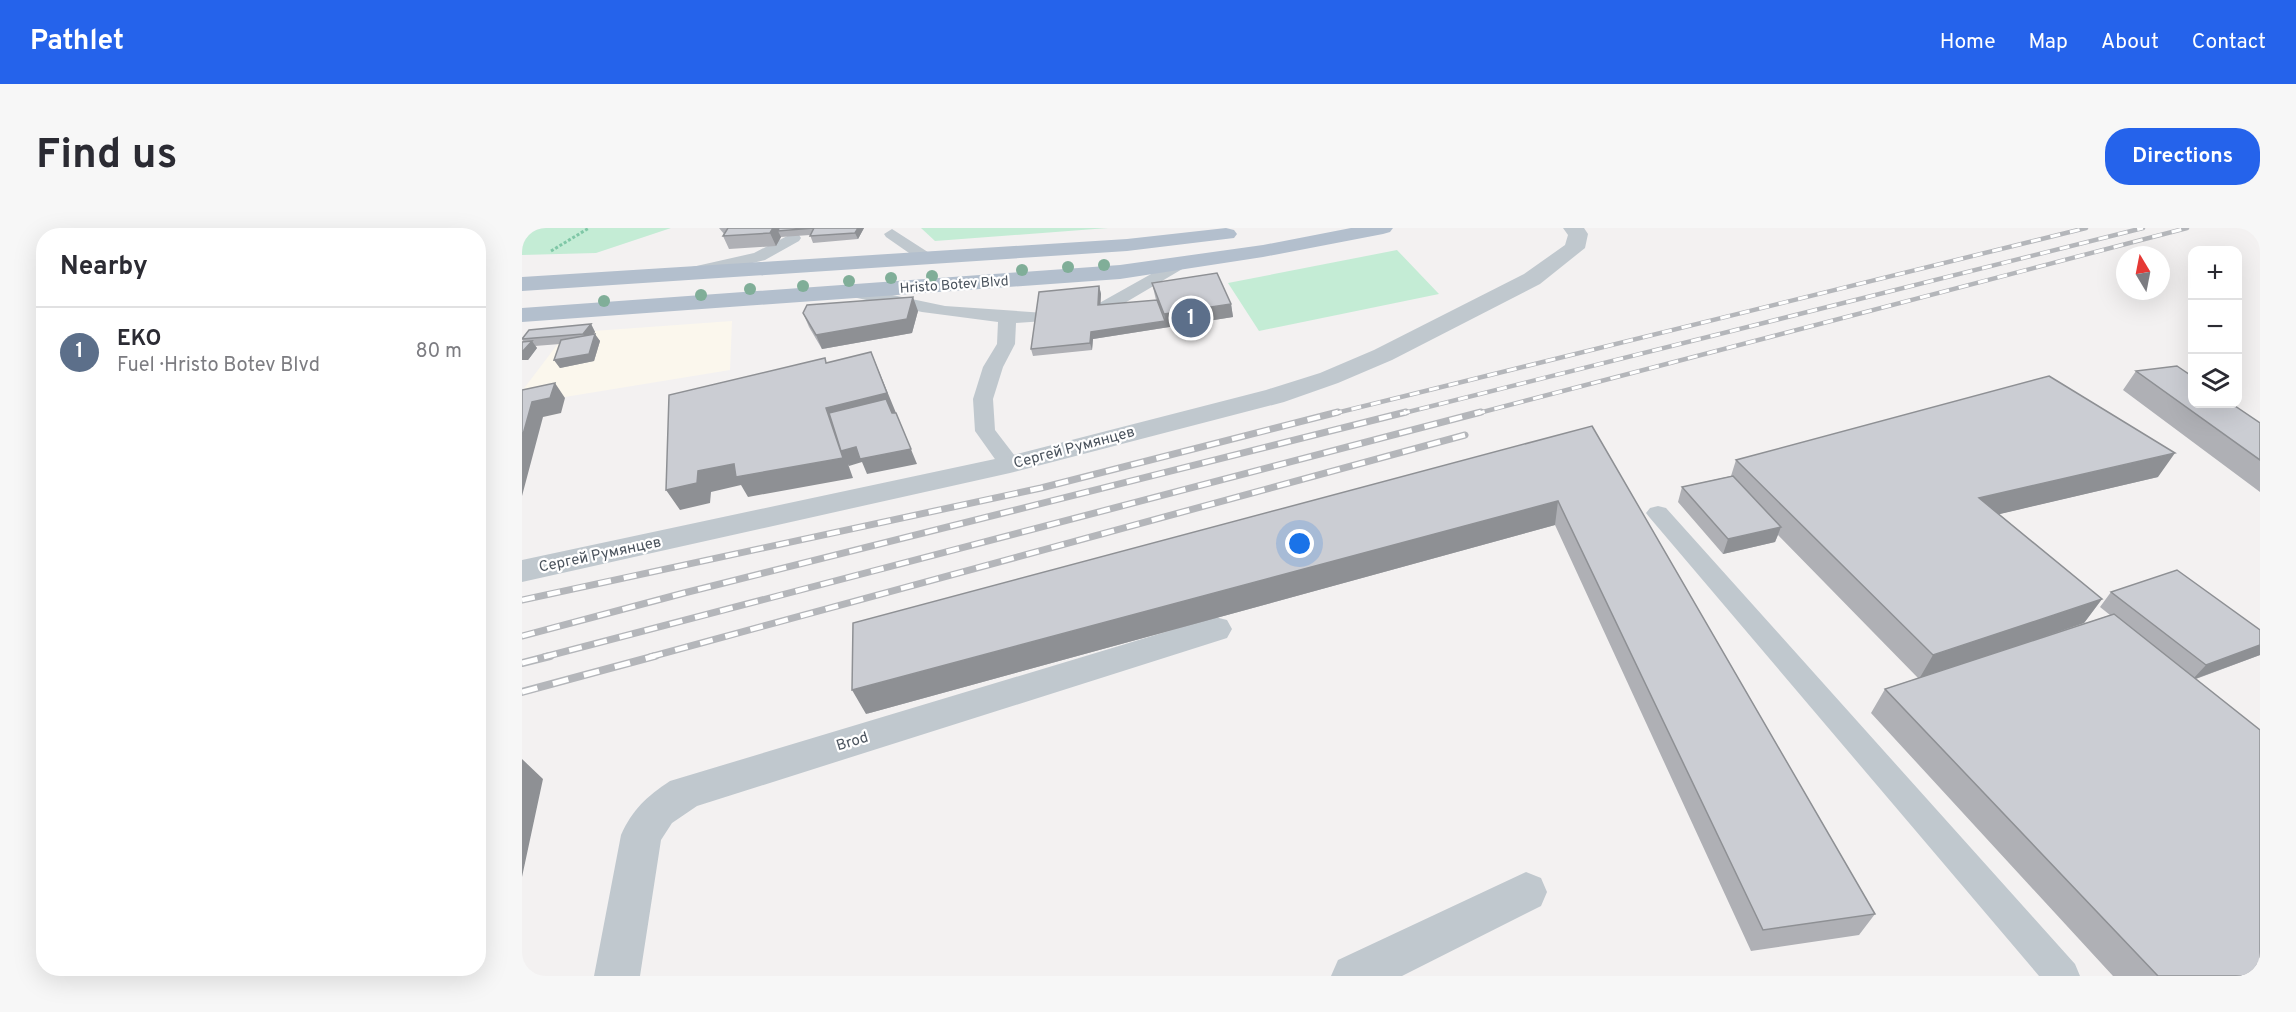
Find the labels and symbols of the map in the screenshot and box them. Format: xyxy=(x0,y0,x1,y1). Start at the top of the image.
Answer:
north arrow xyxy=(2116,246,2170,300)
street label: Hristo Botev Blvd xyxy=(899,273,1009,298)
pin: 1 xyxy=(1172,296,1210,340)
street label: Сергей Румянцев xyxy=(1012,423,1137,474)
your location xyxy=(1285,529,1314,558)
street label: Сергей Румянцев xyxy=(537,533,663,578)
street label: Brod xyxy=(834,729,871,756)

